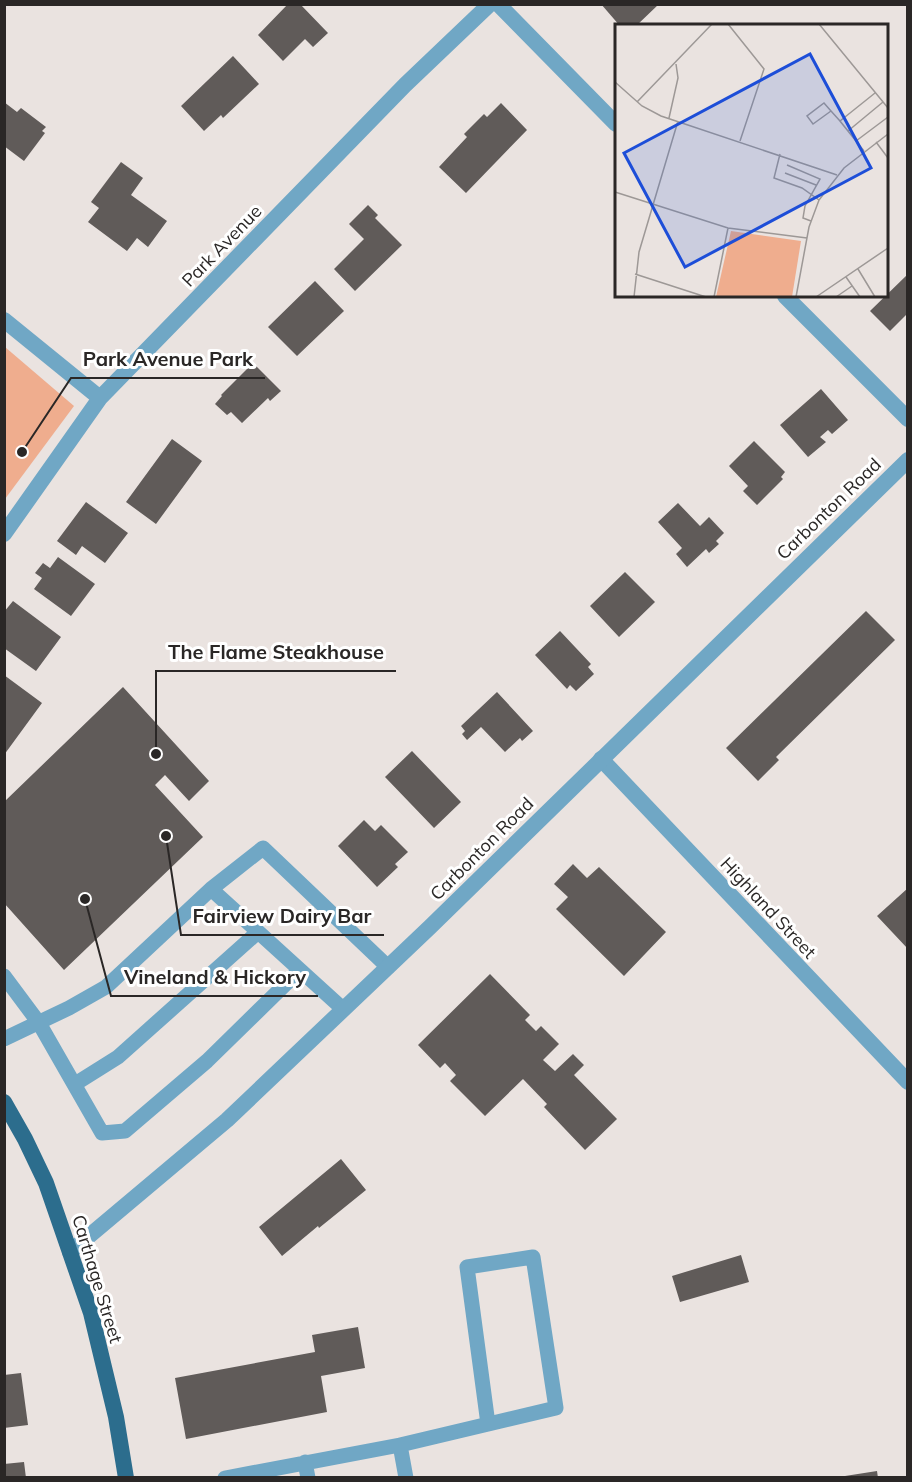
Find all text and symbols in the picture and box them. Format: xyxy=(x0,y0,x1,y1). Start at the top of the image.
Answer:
inset map xyxy=(615,24,888,297)
street label: Park Avenue xyxy=(177,200,266,292)
callout: Park Avenue Park xyxy=(71,340,265,378)
text: Park Avenue Park xyxy=(83,346,254,371)
street label: Carbonton Road xyxy=(771,453,886,564)
callout: The Flame Steakhouse xyxy=(156,633,396,671)
text: The Flame Steakhouse xyxy=(168,639,384,664)
street label: Carbonton Road xyxy=(425,792,538,905)
street label: Highland Street xyxy=(715,852,821,963)
callout: Fairview Dairy Bar xyxy=(181,897,384,935)
text: Fairview Dairy Bar xyxy=(193,903,372,928)
callout: Vineland & Hickory xyxy=(111,958,318,996)
text: Vineland & Hickory xyxy=(123,964,306,989)
street label: Carthage Street xyxy=(67,1212,128,1346)

